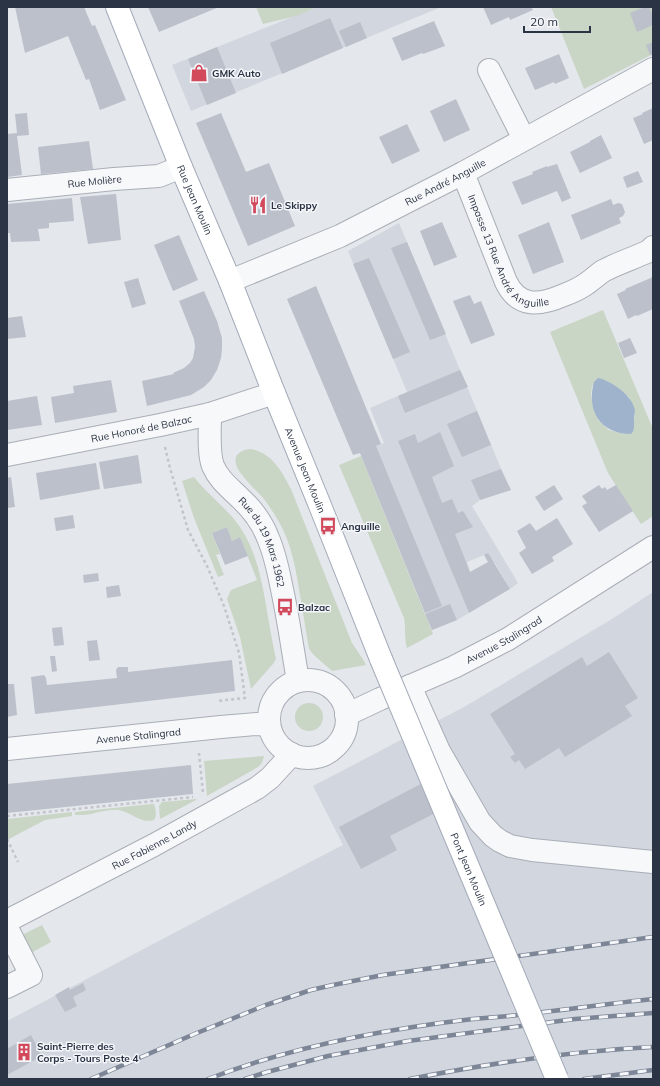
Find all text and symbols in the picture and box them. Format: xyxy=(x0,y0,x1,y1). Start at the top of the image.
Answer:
scale bar xyxy=(524,8,590,34)
text: 20 m xyxy=(530,14,558,29)
shop icon: GMK Auto xyxy=(189,63,209,83)
place label: GMK Auto xyxy=(212,67,261,80)
street label: Rue André Anguille xyxy=(403,156,488,209)
street label: Rue Jean Moulin xyxy=(174,163,215,237)
street label: Rue Molière xyxy=(67,173,122,191)
street label: Impasse 13 Rue André Anguille xyxy=(465,192,550,310)
restaurant icon: Le Skippy xyxy=(248,195,268,215)
place label: Le Skippy xyxy=(271,199,318,212)
street label: Rue Honoré de Balzac xyxy=(90,412,193,445)
street label: Avenue Jean Moulin xyxy=(282,425,328,515)
street label: Rue du 19 Mars 1962 xyxy=(236,494,287,588)
bus stop icon: Anguille xyxy=(318,516,338,536)
place label: Anguille xyxy=(341,520,381,533)
bus stop icon: Balzac xyxy=(275,597,295,617)
place label: Balzac xyxy=(298,601,330,614)
street label: Avenue Stalingrad xyxy=(464,613,544,667)
street label: Avenue Stalingrad xyxy=(95,725,182,747)
street label: Rue Fabienne Landy xyxy=(110,816,200,873)
street label: Pont Jean Moulin xyxy=(448,831,490,908)
place label: Saint-Pierre des Corps - Tours Poste 4 xyxy=(37,1040,139,1065)
building icon: Saint-Pierre des Corps - Tours Poste 4 xyxy=(14,1042,34,1062)

